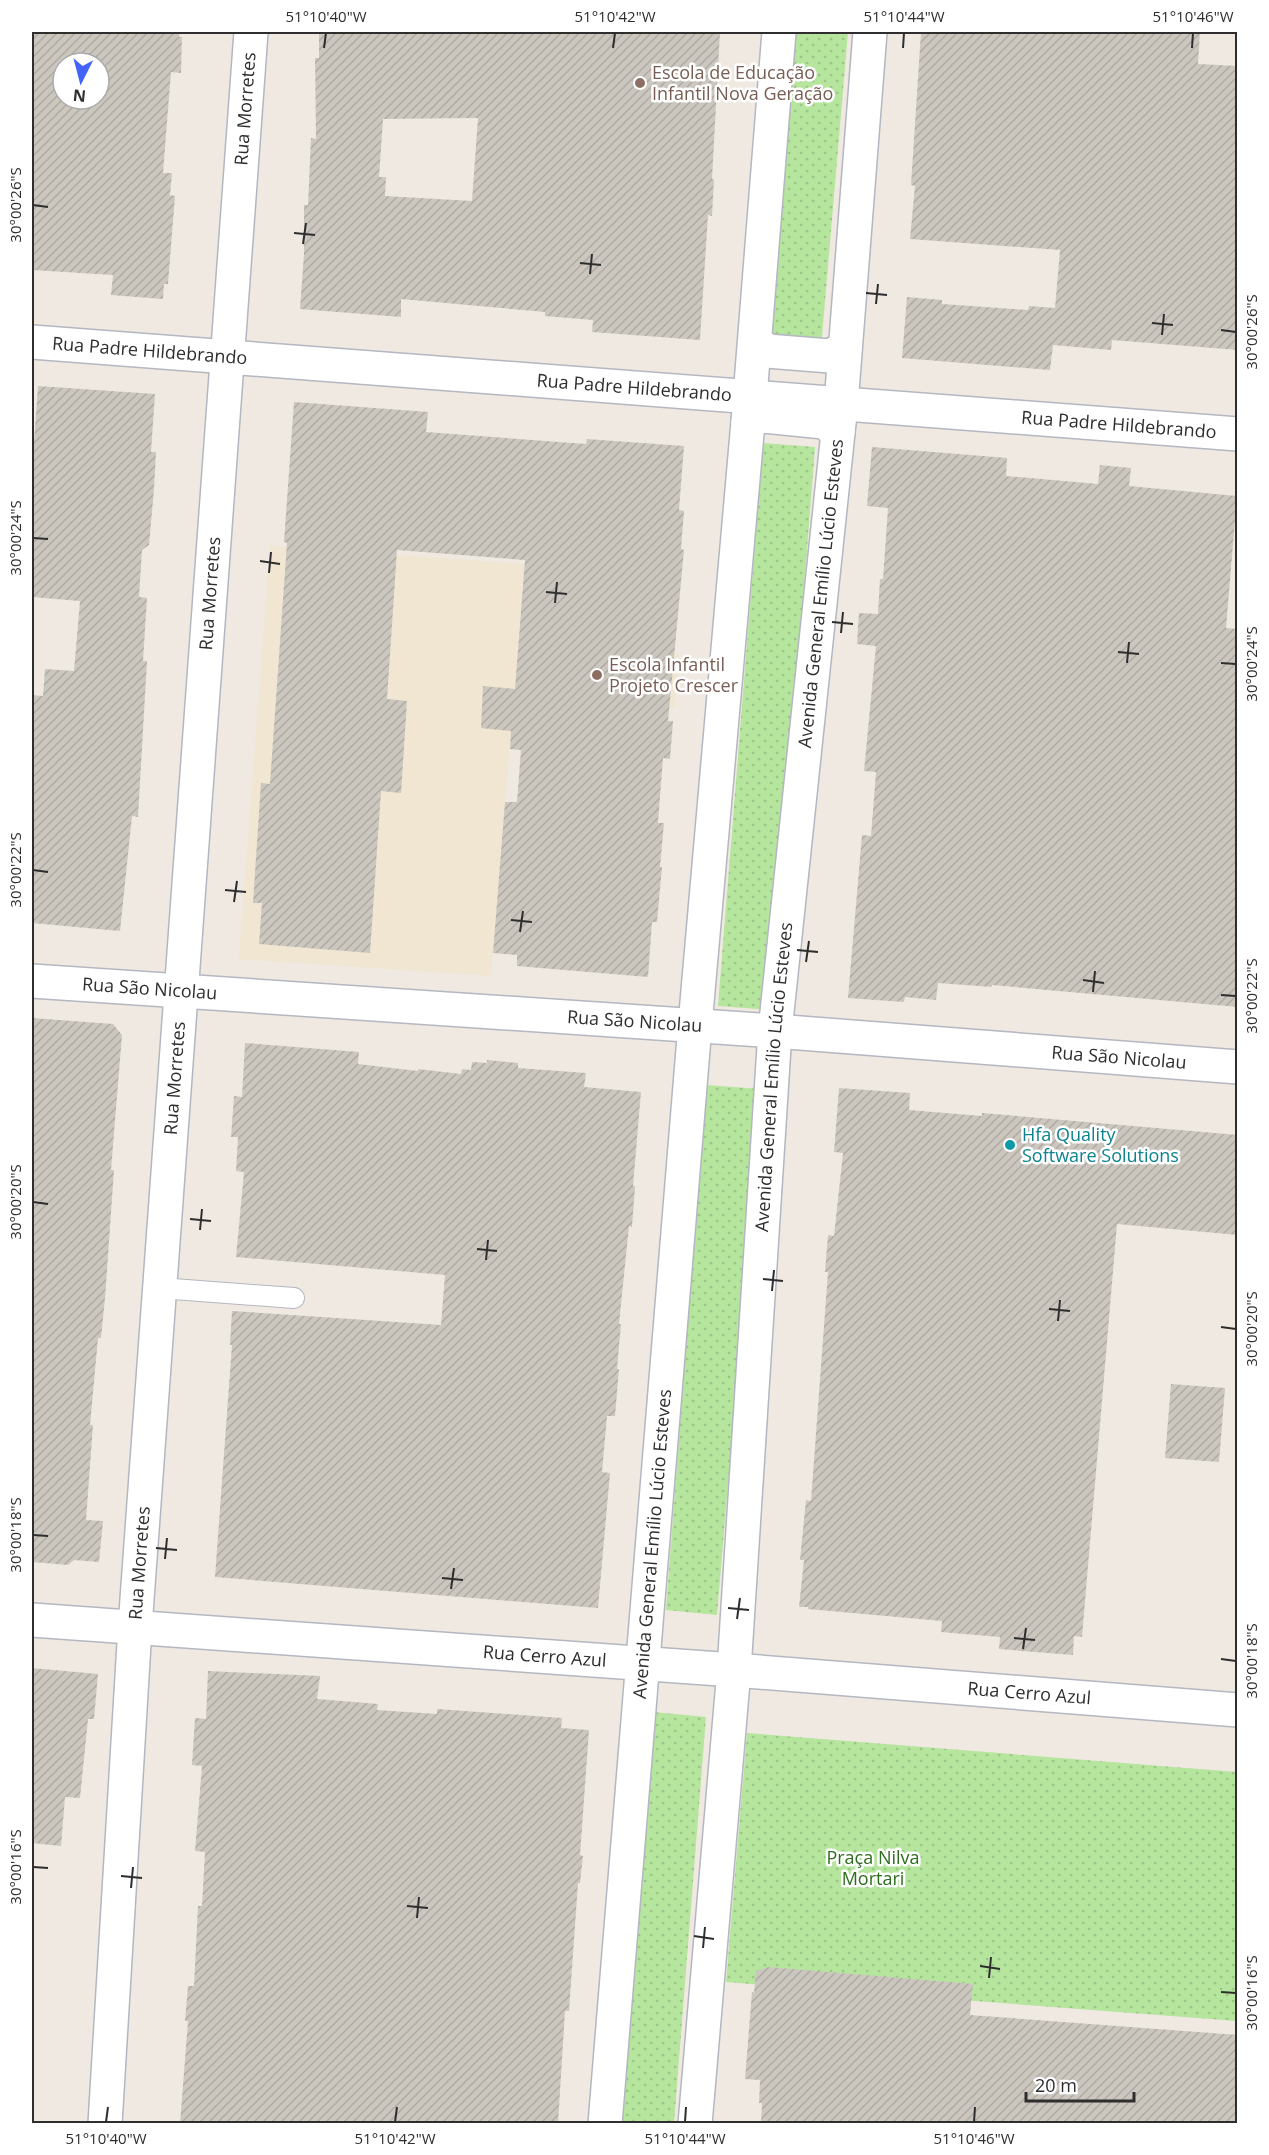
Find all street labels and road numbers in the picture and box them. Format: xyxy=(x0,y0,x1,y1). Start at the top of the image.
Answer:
street label: Rua Morretes xyxy=(228,51,261,166)
street label: Rua Padre Hildebrando xyxy=(51,331,248,369)
street label: Rua Padre Hildebrando xyxy=(536,368,733,406)
street label: Rua Padre Hildebrando xyxy=(1020,405,1217,443)
street label: Avenida General Emílio Lúcio Esteves xyxy=(792,438,848,749)
street label: Rua Morretes xyxy=(193,536,225,651)
street label: Avenida General Emílio Lúcio Esteves xyxy=(749,921,797,1233)
street label: Rua São Nicolau xyxy=(81,971,218,1004)
street label: Rua São Nicolau xyxy=(566,1004,703,1037)
street label: Rua Morretes xyxy=(158,1021,190,1136)
street label: Rua São Nicolau xyxy=(1051,1040,1187,1074)
street label: Avenida General Emílio Lúcio Esteves xyxy=(627,1388,676,1700)
street label: Rua Morretes xyxy=(123,1505,155,1621)
street label: Rua Cerro Azul xyxy=(482,1639,607,1672)
street label: Rua Cerro Azul xyxy=(967,1676,1092,1709)

